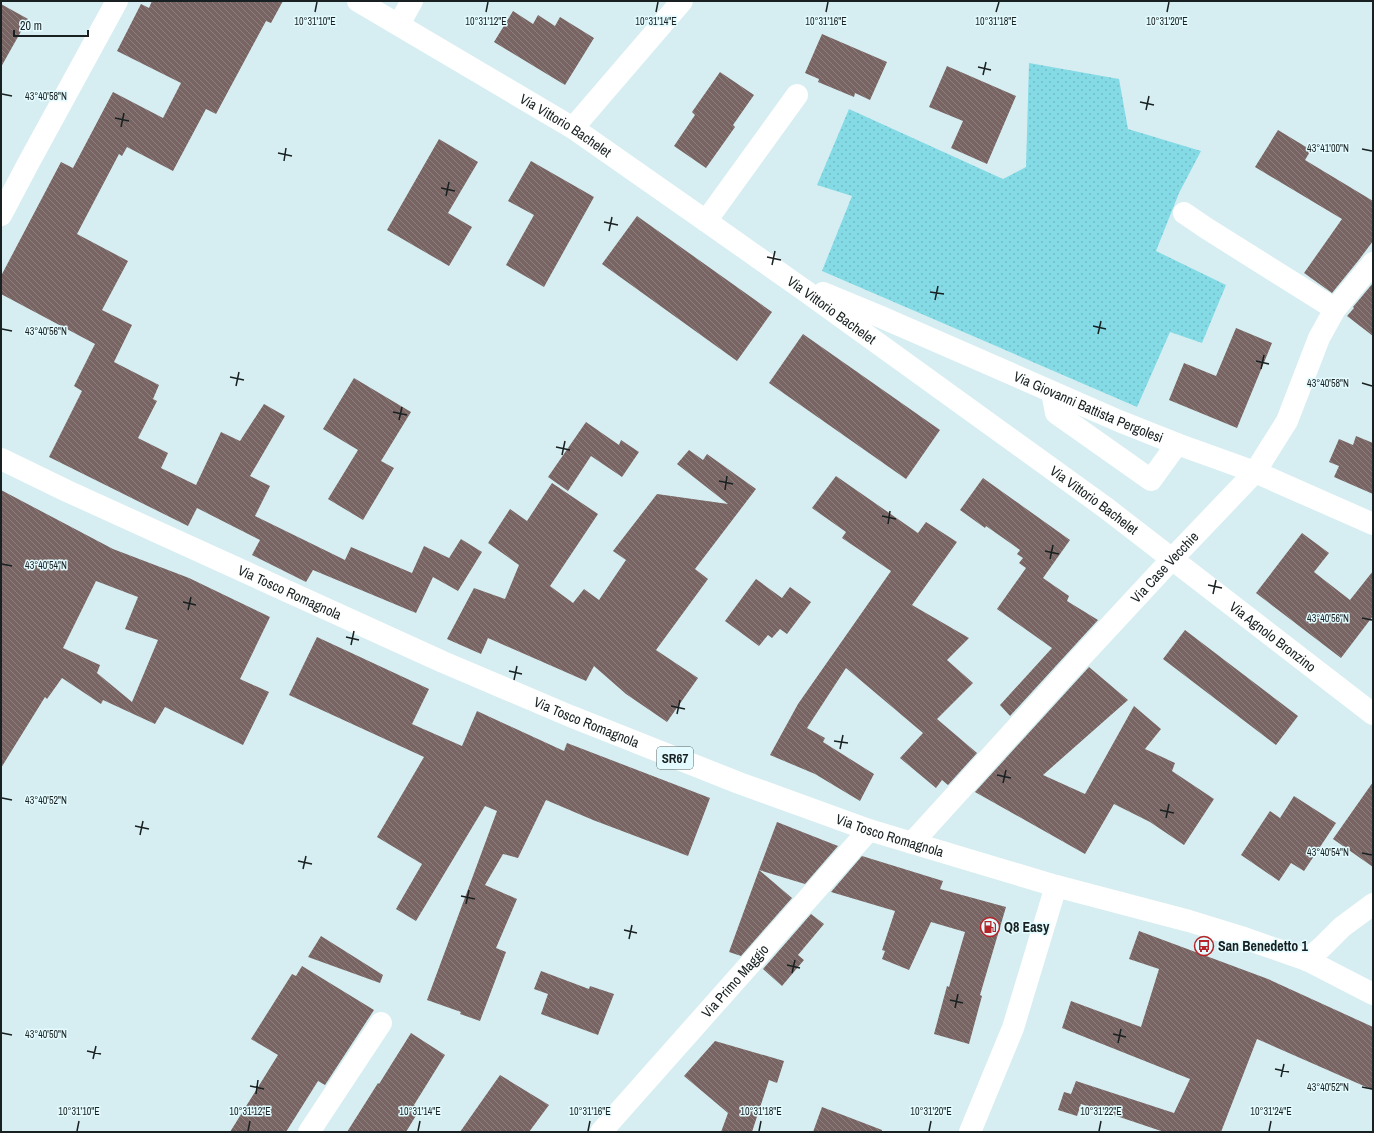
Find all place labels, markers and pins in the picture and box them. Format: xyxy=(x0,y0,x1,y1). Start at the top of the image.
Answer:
fuel station icon: Q8 Easy xyxy=(979,916,1001,938)
place label: Q8 Easy xyxy=(1004,918,1050,936)
bus stop icon: San Benedetto 1 xyxy=(1193,935,1215,957)
place label: San Benedetto 1 xyxy=(1218,937,1309,955)

